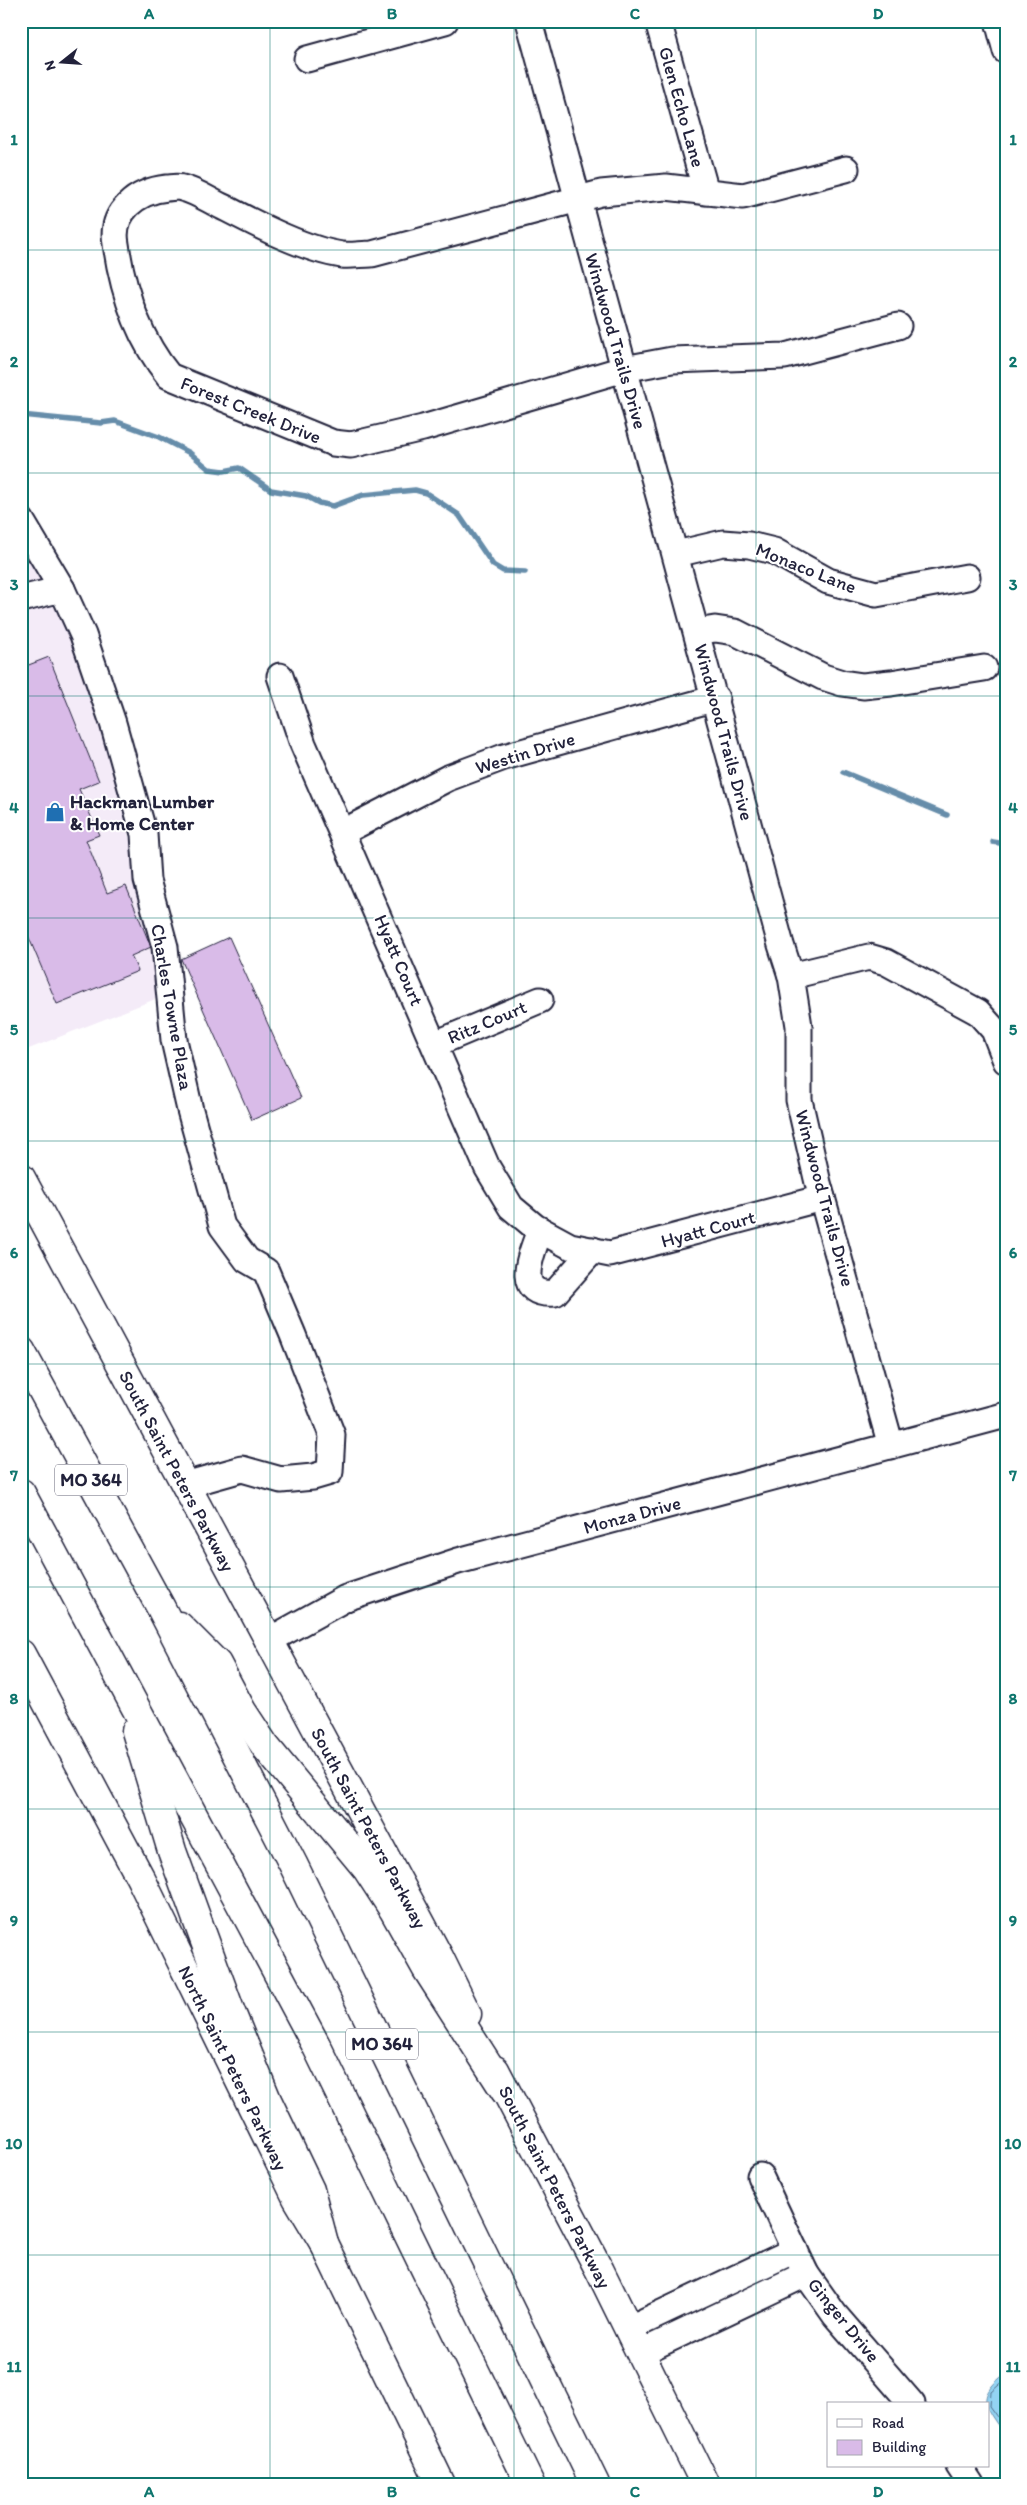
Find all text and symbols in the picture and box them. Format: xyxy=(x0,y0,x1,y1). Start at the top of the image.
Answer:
text: A xyxy=(143,4,155,23)
text: B xyxy=(387,4,398,23)
text: C xyxy=(630,4,641,23)
text: D xyxy=(873,4,884,23)
north arrow xyxy=(38,38,88,88)
street label: Glen Echo Lane xyxy=(654,44,710,170)
text: N xyxy=(41,59,60,73)
text: 1 xyxy=(10,130,18,149)
text: 1 xyxy=(1009,130,1017,149)
street label: Windwood Trails Drive xyxy=(580,250,652,432)
text: 2 xyxy=(10,352,19,371)
text: 2 xyxy=(1009,352,1018,371)
street label: Forest Creek Drive xyxy=(177,371,325,449)
street label: Monaco Lane xyxy=(752,537,860,599)
text: 3 xyxy=(10,575,19,594)
text: 3 xyxy=(1009,575,1018,594)
street label: Windwood Trails Drive xyxy=(689,641,759,823)
street label: Westin Drive xyxy=(472,727,578,779)
place label: Hackman Lumber & Home Center xyxy=(70,790,214,835)
text: 4 xyxy=(9,798,19,817)
text: 4 xyxy=(1008,798,1018,817)
shop icon: Hackman Lumber & Home Center xyxy=(44,801,66,823)
street label: Hyatt Court xyxy=(370,911,428,1009)
street label: Charles Towne Plaza xyxy=(146,922,198,1092)
street label: Ritz Court xyxy=(444,995,530,1049)
text: 5 xyxy=(10,1020,19,1039)
text: 5 xyxy=(1009,1020,1018,1039)
street label: Windwood Trails Drive xyxy=(790,1107,860,1289)
street label: Hyatt Court xyxy=(658,1205,758,1253)
text: 6 xyxy=(10,1243,19,1262)
text: 6 xyxy=(1009,1243,1018,1262)
street label: South Saint Peters Parkway xyxy=(114,1366,240,1576)
road number: MO 364 xyxy=(55,1464,127,1496)
text: 7 xyxy=(9,1466,18,1485)
text: 7 xyxy=(1008,1466,1017,1485)
street label: Monza Drive xyxy=(581,1491,683,1539)
text: 8 xyxy=(10,1689,19,1708)
text: 8 xyxy=(1009,1689,1018,1708)
street label: South Saint Peters Parkway xyxy=(306,1723,432,1933)
text: 9 xyxy=(10,1911,18,1930)
text: 9 xyxy=(1009,1911,1017,1930)
street label: North Saint Peters Parkway xyxy=(173,1962,293,2174)
road number: MO 364 xyxy=(346,2028,418,2060)
street label: South Saint Peters Parkway xyxy=(494,2082,616,2292)
text: 10 xyxy=(5,2134,23,2153)
text: 10 xyxy=(1004,2134,1022,2153)
street label: Ginger Drive xyxy=(803,2273,885,2367)
text: 11 xyxy=(7,2357,22,2376)
text: 11 xyxy=(1006,2357,1021,2376)
legend xyxy=(827,2402,990,2468)
text: Road xyxy=(872,2414,905,2432)
text: Building xyxy=(872,2438,926,2456)
text: A xyxy=(143,2482,155,2501)
text: B xyxy=(387,2482,398,2501)
text: C xyxy=(630,2482,641,2501)
text: D xyxy=(873,2482,884,2501)

